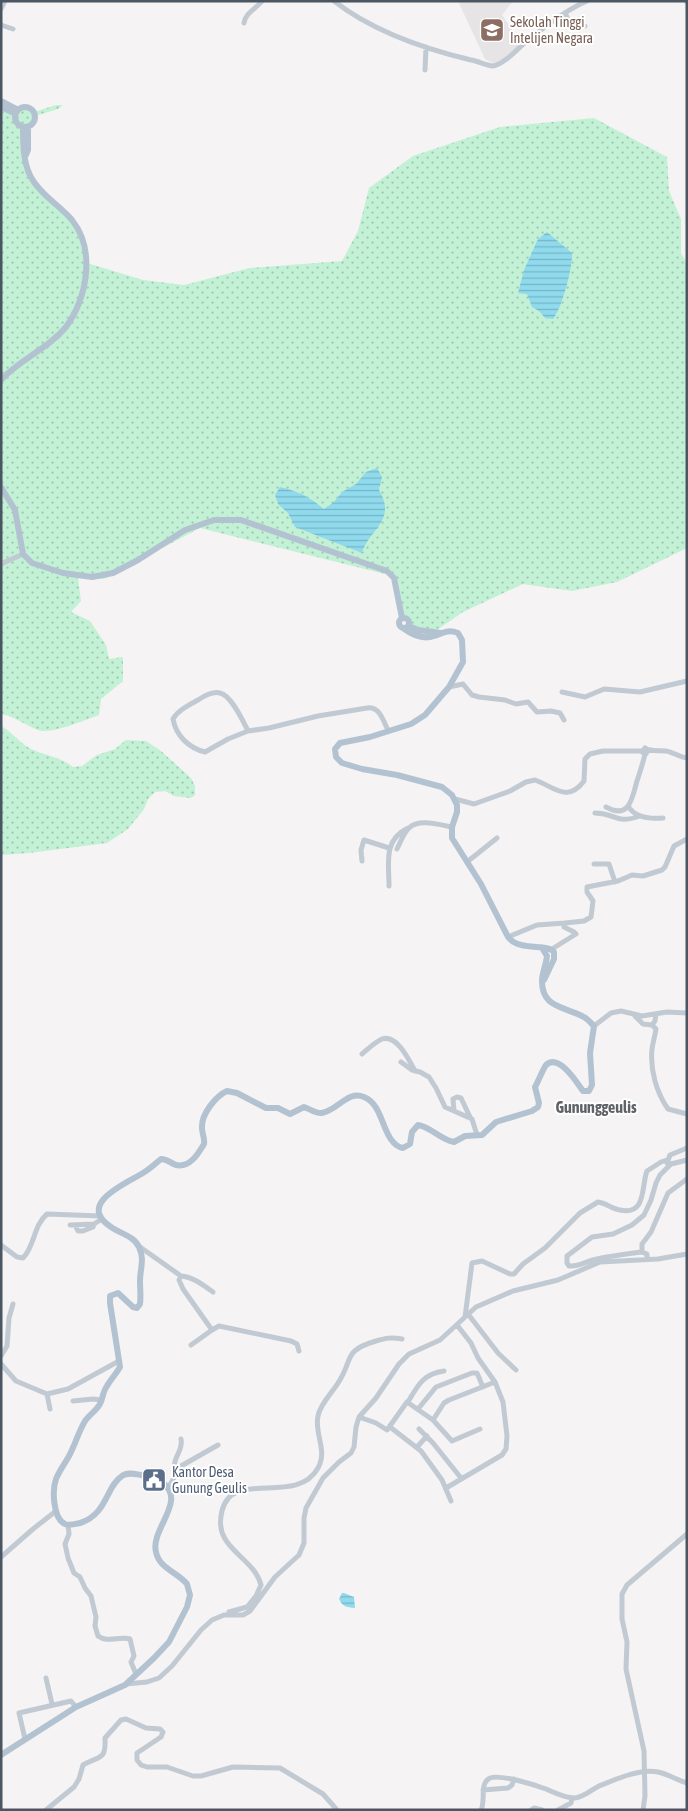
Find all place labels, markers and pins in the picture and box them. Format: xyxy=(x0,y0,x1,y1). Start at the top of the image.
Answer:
place label: Sekolah Tinggi Intelijen Negara xyxy=(510,14,593,46)
school or university icon: Sekolah Tinggi Intelijen Negara xyxy=(479,17,505,43)
place label: Kantor Desa Gunung Geulis xyxy=(172,1464,247,1496)
public building icon: Kantor Desa Gunung Geulis xyxy=(141,1467,167,1493)

